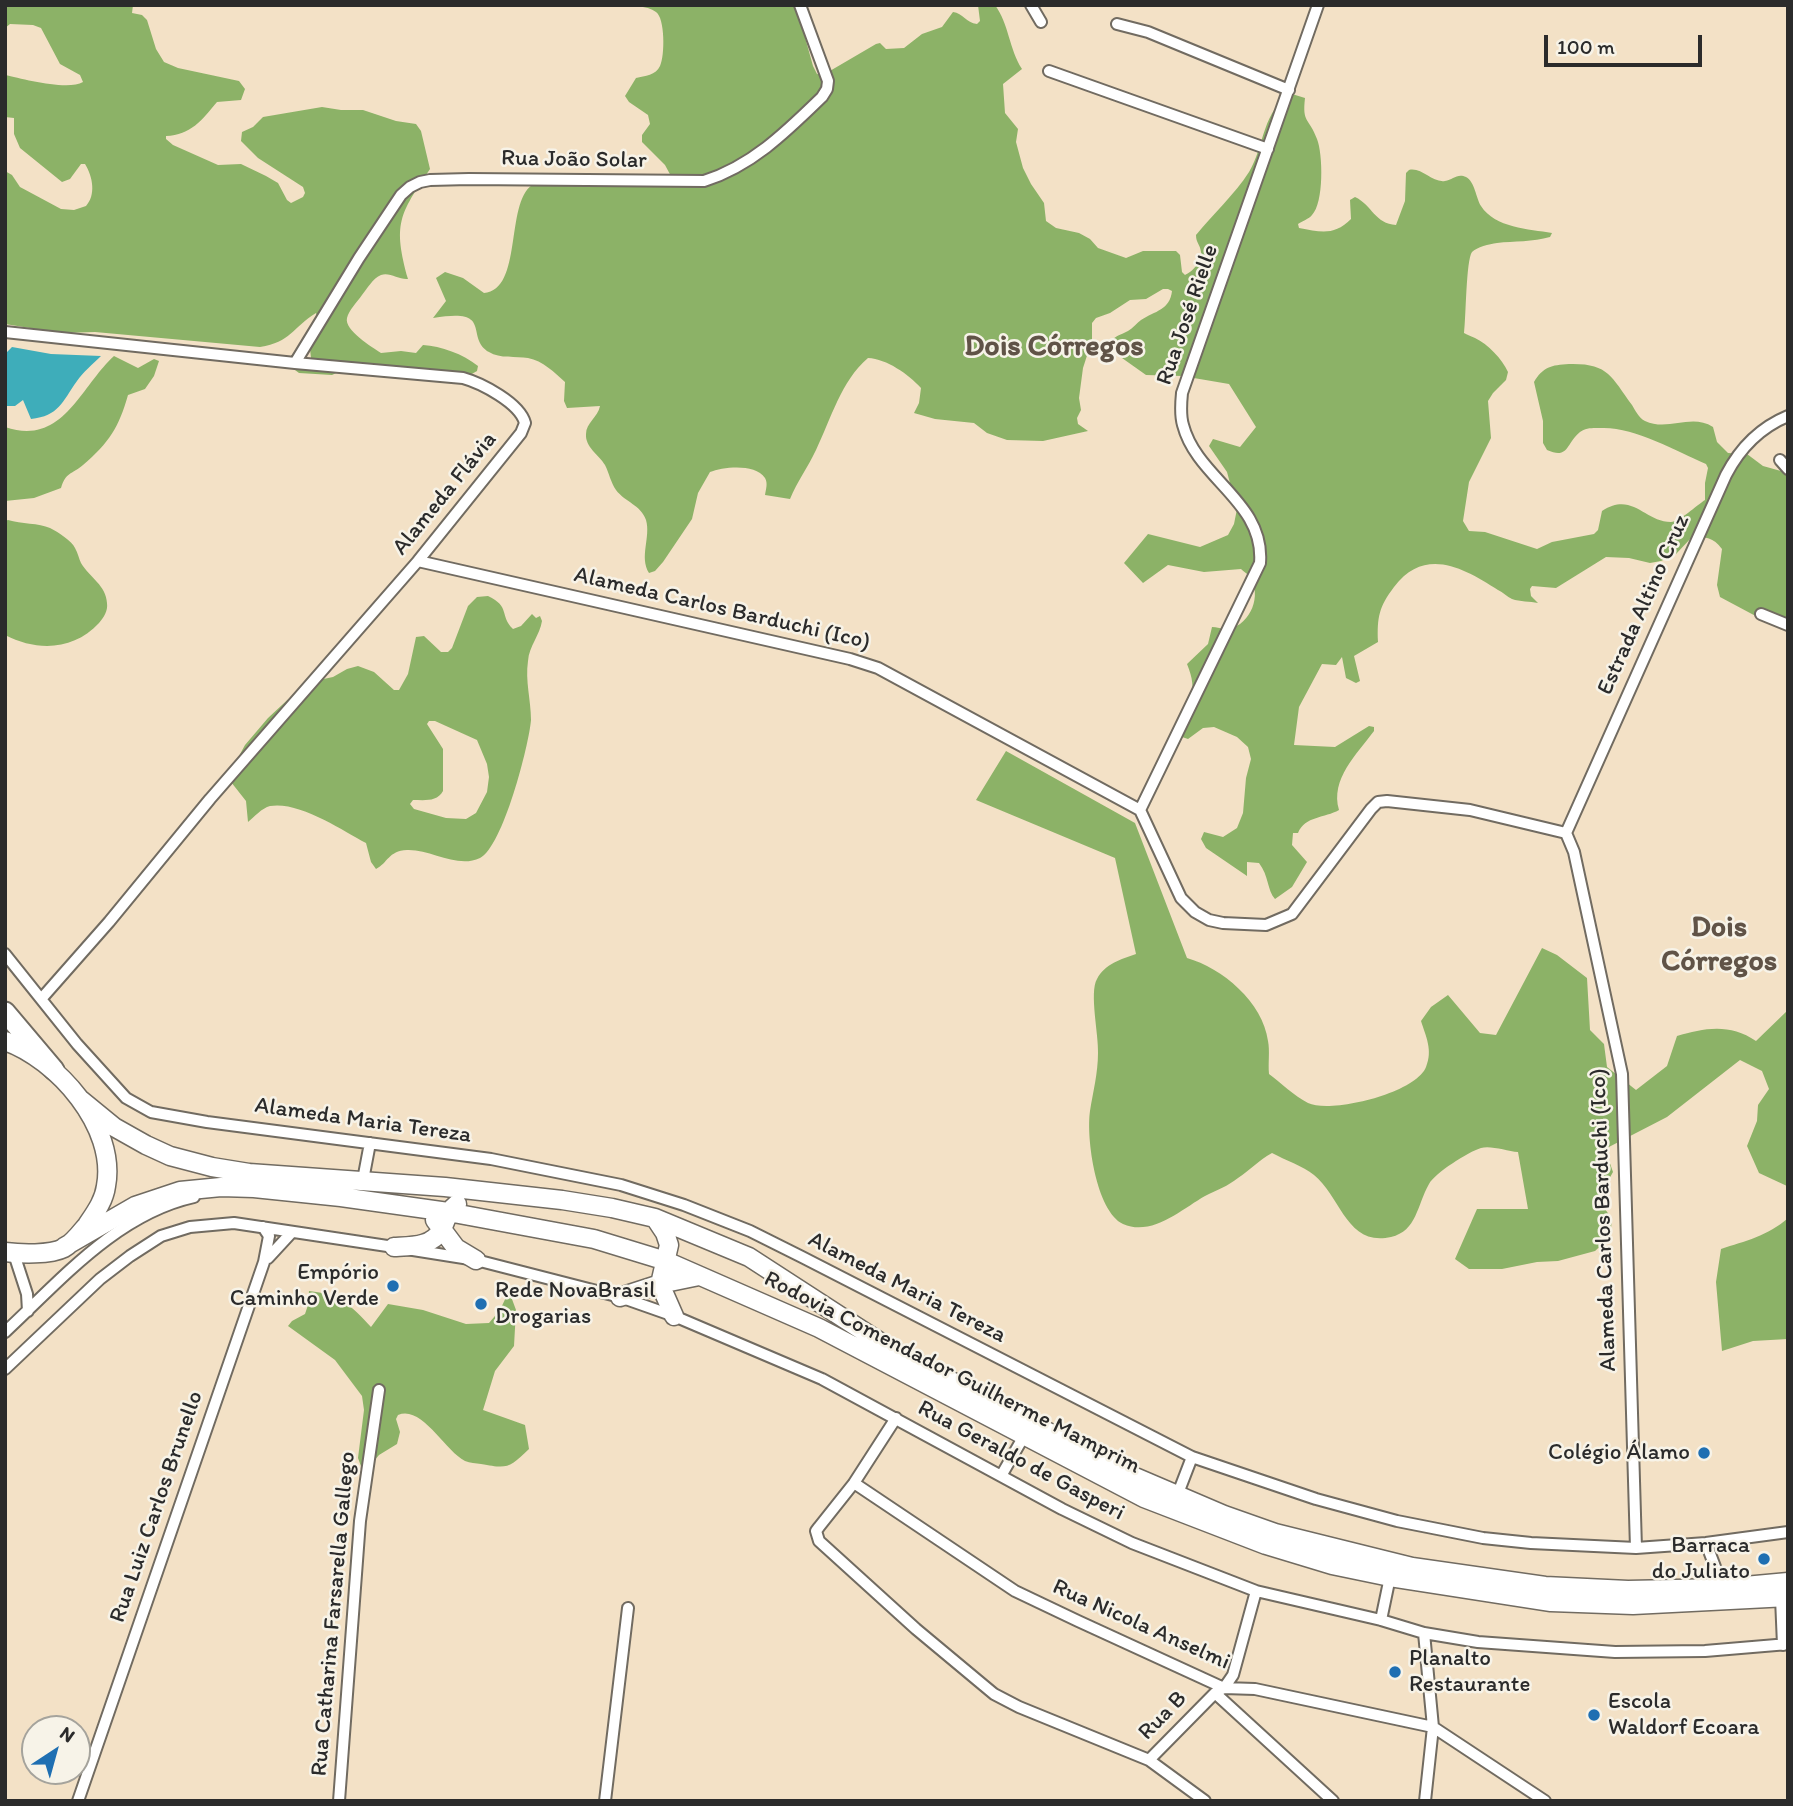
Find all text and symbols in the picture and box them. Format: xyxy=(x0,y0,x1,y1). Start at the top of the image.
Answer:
scale bar xyxy=(1548,21,1706,65)
text: 100 m xyxy=(1557,34,1615,59)
street label: Rua João Solar xyxy=(501,145,647,175)
street label: Rua José Rielle xyxy=(1151,241,1225,389)
district label: Dois Córregos xyxy=(964,329,1144,365)
street label: Alameda Flávia xyxy=(387,427,503,561)
street label: Estrada Altino Cruz xyxy=(1592,511,1696,699)
street label: Alameda Carlos Barduchi (Ico) xyxy=(571,561,873,657)
district label: Dois Córregos xyxy=(1661,910,1777,981)
street label: Alameda Carlos Barduchi (Ico) xyxy=(1585,1068,1623,1372)
street label: Alameda Maria Tereza xyxy=(253,1092,473,1150)
street label: Alameda Maria Tereza xyxy=(803,1226,1011,1350)
place label: Empório Caminho Verde xyxy=(230,1259,379,1313)
street label: Rodovia Comendador Guilherme Mamprim xyxy=(759,1266,1145,1480)
place label: Rede NovaBrasil Drogarias xyxy=(495,1277,656,1331)
marker: Empório Caminho Verde xyxy=(385,1278,401,1294)
marker: Rede NovaBrasil Drogarias xyxy=(473,1296,489,1312)
street label: Rua Luiz Carlos Brunello xyxy=(104,1388,210,1626)
street label: Rua Geraldo de Gasperi xyxy=(913,1395,1129,1527)
place label: Colégio Álamo xyxy=(1548,1439,1690,1467)
marker: Colégio Álamo xyxy=(1696,1445,1712,1461)
street label: Rua Catharina Farsarella Gallego xyxy=(306,1450,362,1778)
place label: Barraca do Juliato xyxy=(1652,1532,1750,1586)
marker: Barraca do Juliato xyxy=(1756,1551,1772,1567)
street label: Rua Nicola Anselmi xyxy=(1048,1573,1234,1677)
place label: Planalto Restaurante xyxy=(1409,1645,1530,1699)
marker: Planalto Restaurante xyxy=(1387,1664,1403,1680)
street label: Rua B xyxy=(1133,1686,1193,1746)
place label: Escola Waldorf Ecoara xyxy=(1608,1688,1760,1742)
marker: Escola Waldorf Ecoara xyxy=(1586,1707,1602,1723)
north arrow xyxy=(21,1715,91,1785)
text: N xyxy=(56,1721,79,1747)

